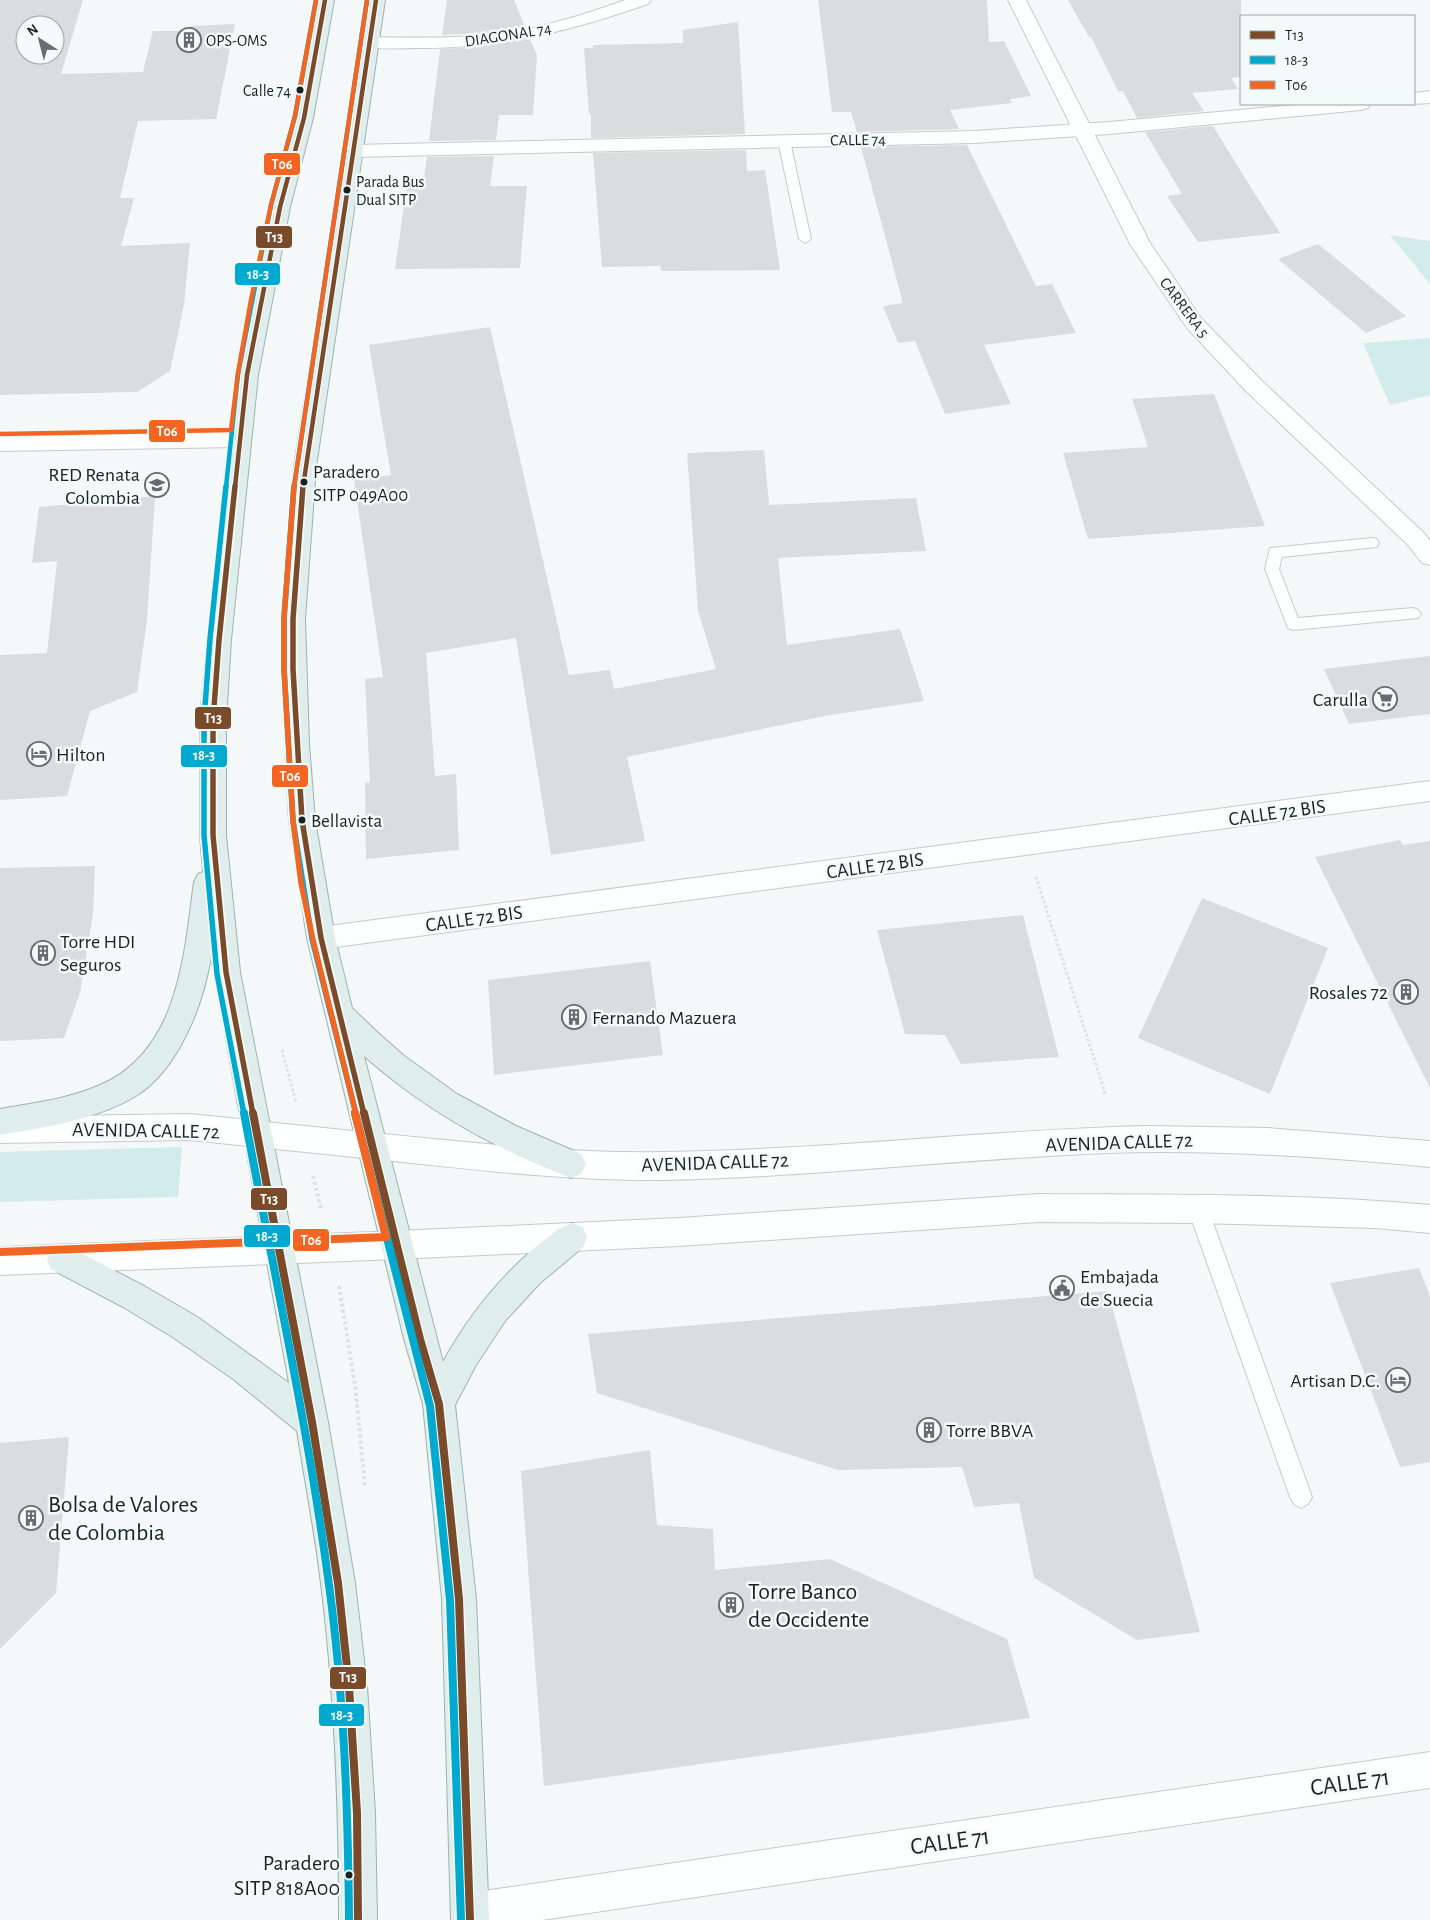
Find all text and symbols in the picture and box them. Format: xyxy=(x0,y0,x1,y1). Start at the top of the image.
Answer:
north arrow xyxy=(15,15,65,65)
legend xyxy=(1240,15,1415,105)
street label: DIAGONAL 74 xyxy=(464,20,553,50)
text: N xyxy=(25,22,41,39)
building icon: OPS-OMS xyxy=(176,27,202,53)
text: T13 xyxy=(1285,28,1304,43)
place label: OPS-OMS xyxy=(206,33,267,49)
text: 18-3 xyxy=(1285,53,1308,68)
text: T06 xyxy=(1285,78,1307,93)
place label: Calle 74 xyxy=(243,83,291,99)
marker: Calle 74 xyxy=(295,85,305,95)
street label: CALLE 74 xyxy=(830,132,886,148)
line badge: T06 xyxy=(263,152,301,176)
text: T06 xyxy=(271,158,293,172)
place label: Parada Bus Dual SITP xyxy=(356,174,425,208)
marker: Parada Bus Dual SITP xyxy=(342,185,352,195)
line badge: T13 xyxy=(255,225,293,249)
text: T13 xyxy=(265,231,283,245)
line badge: 18-3 xyxy=(234,262,281,286)
text: 18-3 xyxy=(247,268,269,282)
street label: CARRERA 5 xyxy=(1157,275,1212,341)
line badge: T06 xyxy=(148,419,186,443)
text: T06 xyxy=(156,425,178,439)
place label: Paradero SITP 049A00 xyxy=(313,463,408,505)
place label: RED Renata Colombia xyxy=(48,465,140,508)
school or university icon: RED Renata Colombia xyxy=(144,472,170,498)
marker: Paradero SITP 049A00 xyxy=(299,477,309,487)
supermarket icon: Carulla xyxy=(1372,686,1398,712)
place label: Carulla xyxy=(1313,690,1368,710)
line badge: T13 xyxy=(194,706,232,730)
text: T13 xyxy=(204,712,222,726)
hotel icon: Hilton xyxy=(26,741,52,767)
line badge: 18-3 xyxy=(180,744,228,768)
place label: Hilton xyxy=(56,745,106,765)
text: 18-3 xyxy=(193,749,215,763)
line badge: T06 xyxy=(271,764,309,788)
text: T06 xyxy=(279,770,301,784)
street label: CALLE 72 BIS xyxy=(1227,796,1327,830)
place label: Bellavista xyxy=(311,812,382,831)
marker: Bellavista xyxy=(297,815,307,825)
street label: CALLE 72 BIS xyxy=(825,849,925,883)
street label: CALLE 72 BIS xyxy=(424,902,524,936)
place label: Torre HDI Seguros xyxy=(60,932,135,975)
building icon: Torre HDI Seguros xyxy=(30,940,56,966)
building icon: Rosales 72 xyxy=(1393,979,1419,1005)
place label: Rosales 72 xyxy=(1309,983,1388,1003)
building icon: Fernando Mazuera xyxy=(561,1004,587,1030)
place label: Fernando Mazuera xyxy=(592,1008,737,1028)
street label: AVENIDA CALLE 72 xyxy=(72,1120,220,1142)
street label: AVENIDA CALLE 72 xyxy=(1045,1130,1193,1156)
street label: AVENIDA CALLE 72 xyxy=(641,1150,789,1176)
line badge: T13 xyxy=(250,1187,288,1211)
text: T13 xyxy=(260,1193,278,1207)
line badge: 18-3 xyxy=(243,1224,291,1248)
line badge: T06 xyxy=(292,1228,330,1252)
text: 18-3 xyxy=(256,1230,278,1244)
text: T06 xyxy=(300,1234,322,1248)
place label: Embajada de Suecia xyxy=(1080,1267,1159,1310)
public building icon: Embajada de Suecia xyxy=(1049,1275,1075,1301)
hotel icon: Artisan D.C. xyxy=(1385,1367,1411,1393)
place label: Artisan D.C. xyxy=(1290,1371,1380,1391)
building icon: Torre BBVA xyxy=(916,1417,942,1443)
place label: Torre BBVA xyxy=(946,1421,1034,1441)
place label: Bolsa de Valores de Colombia xyxy=(48,1493,198,1545)
building icon: Bolsa de Valores de Colombia xyxy=(18,1505,44,1531)
place label: Torre Banco de Occidente xyxy=(748,1580,869,1632)
building icon: Torre Banco de Occidente xyxy=(718,1592,744,1618)
line badge: T13 xyxy=(329,1666,367,1690)
text: T13 xyxy=(339,1671,357,1685)
line badge: 18-3 xyxy=(318,1703,365,1727)
text: 18-3 xyxy=(331,1709,353,1723)
street label: CALLE 71 xyxy=(1309,1766,1391,1800)
street label: CALLE 71 xyxy=(909,1825,991,1859)
place label: Paradero SITP 818A00 xyxy=(234,1852,340,1899)
marker: Paradero SITP 818A00 xyxy=(344,1870,354,1880)

